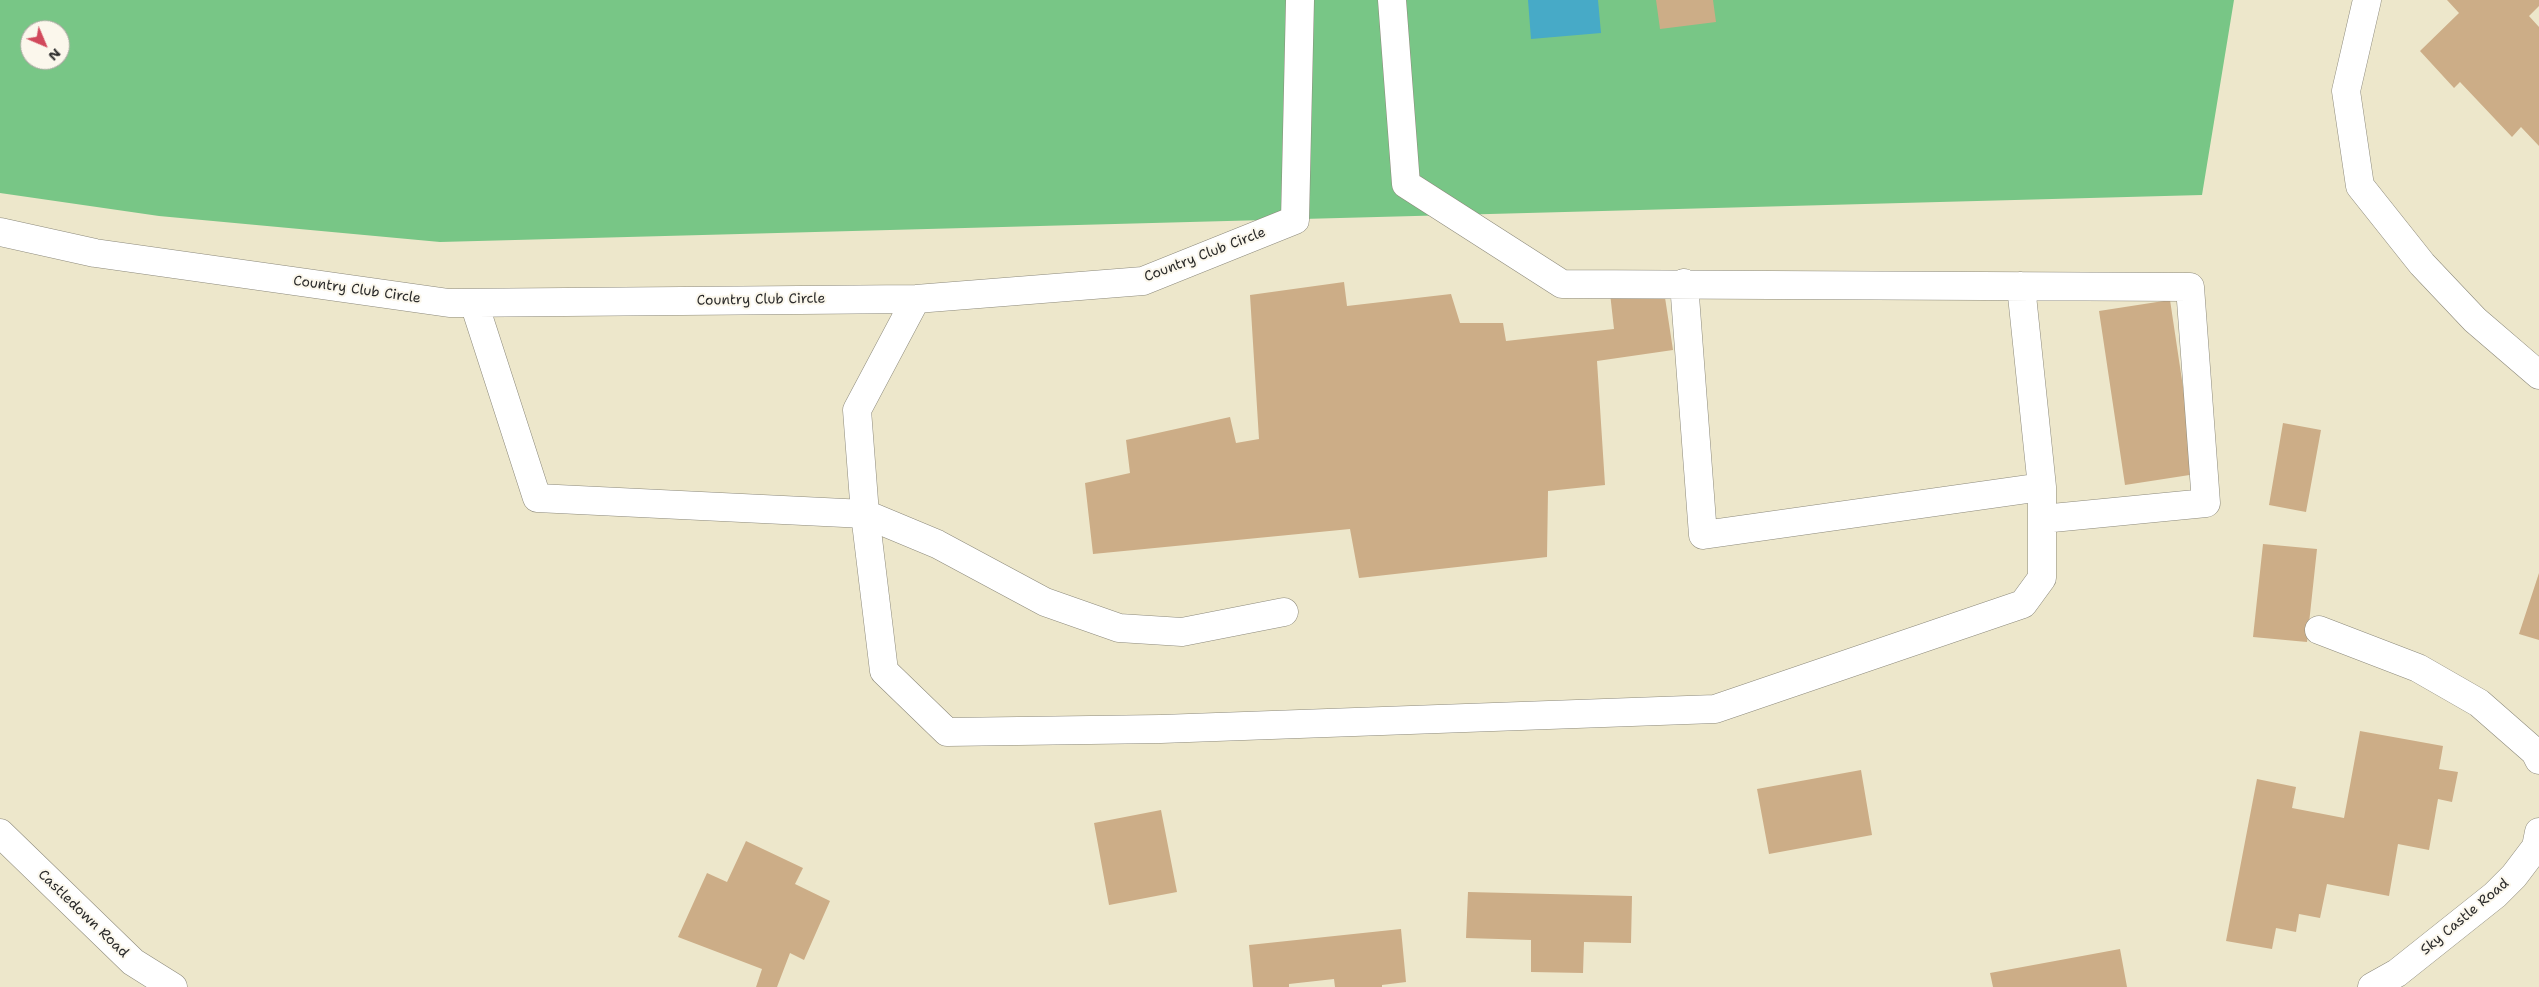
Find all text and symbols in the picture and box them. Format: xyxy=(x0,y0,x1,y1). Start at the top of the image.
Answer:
north arrow xyxy=(20,20,70,70)
text: N xyxy=(45,45,65,65)
street label: Country Club Circle xyxy=(1142,224,1268,286)
street label: Country Club Circle xyxy=(292,273,422,307)
street label: Country Club Circle xyxy=(697,290,825,310)
street label: Castledown Road xyxy=(34,867,132,961)
street label: Sky Castle Road xyxy=(2417,875,2513,959)

